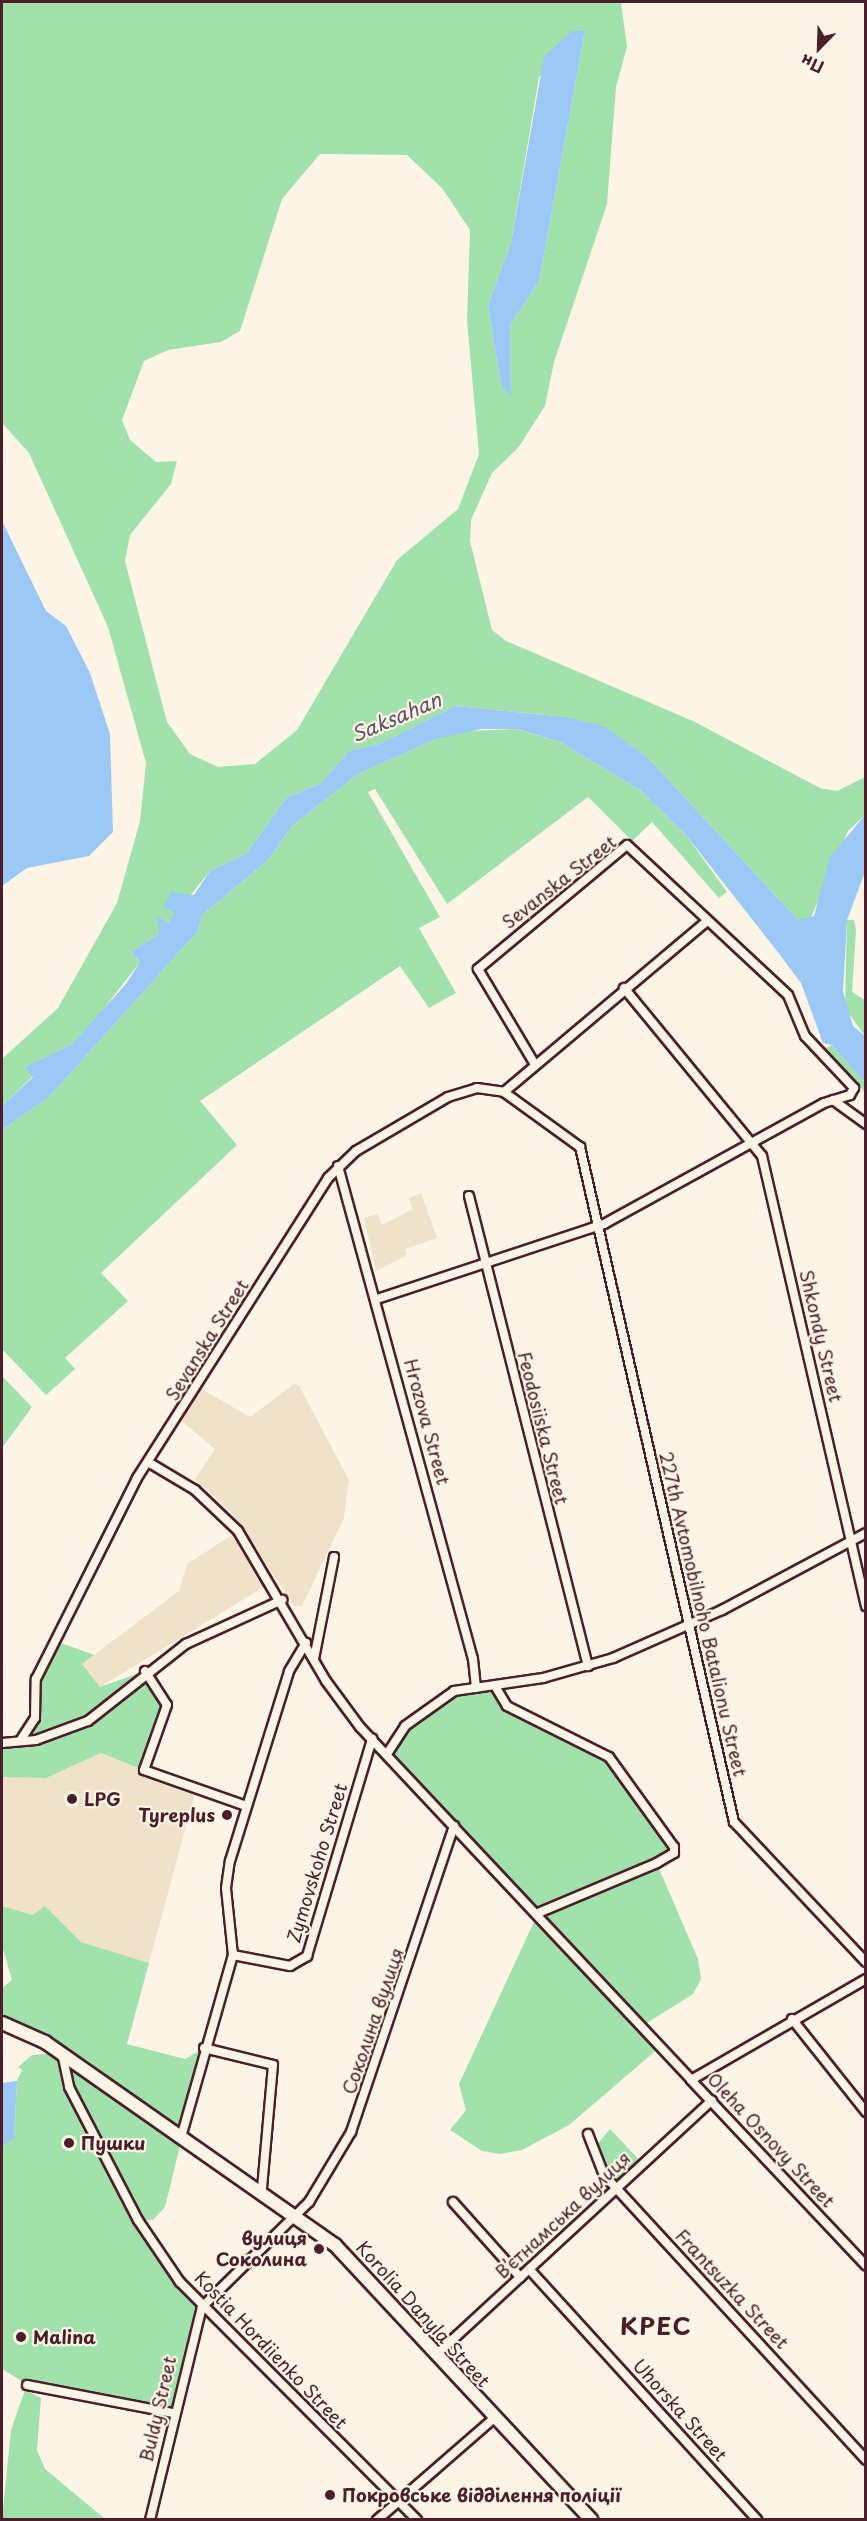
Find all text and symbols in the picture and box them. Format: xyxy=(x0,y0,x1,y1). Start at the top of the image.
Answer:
north arrow xyxy=(789,18,849,78)
text: Пн xyxy=(797,49,827,80)
water label: Saksahan xyxy=(348,687,444,747)
street label: Sevanska Street xyxy=(497,830,621,934)
street label: Shkondy Street xyxy=(795,1268,847,1404)
street label: Sevanska Street xyxy=(161,1275,253,1405)
street label: Feodosiiska Street xyxy=(513,1349,573,1507)
street label: Hrozova Street xyxy=(400,1356,454,1488)
street label: 227th Avtomobilnoho Batalionu Street xyxy=(655,1448,751,1780)
street label: Zymovskoho Street xyxy=(282,1781,352,1945)
place label: LPG xyxy=(84,1788,121,1810)
marker: LPG xyxy=(65,1792,79,1806)
place label: Tyreplus xyxy=(138,1804,215,1826)
marker: Tyreplus xyxy=(220,1808,234,1822)
street label: Соколина вулиця xyxy=(338,1944,408,2098)
street label: Oleha Osnovy Street xyxy=(703,2068,839,2212)
place label: Пушки xyxy=(81,2132,146,2154)
marker: Пушки xyxy=(62,2136,76,2150)
street label: Вʼєтнамська вулиця xyxy=(491,2147,635,2283)
street label: Frantsuzka Street xyxy=(671,2224,793,2354)
place label: вулиця Соколина xyxy=(216,2228,307,2270)
street label: Korolia Danyla Street xyxy=(351,2236,495,2392)
marker: вулиця Соколина xyxy=(312,2242,326,2256)
street label: Kostia Hordiienko Street xyxy=(189,2266,353,2434)
district label: КРЕС xyxy=(620,2312,692,2340)
place label: Malina xyxy=(33,2326,96,2348)
marker: Malina xyxy=(14,2330,28,2344)
street label: Buldy Street xyxy=(135,2354,181,2464)
street label: Uhorska Street xyxy=(628,2354,732,2466)
place label: Покровське відділення поліції xyxy=(342,2484,620,2506)
marker: Покровське відділення поліції xyxy=(323,2488,337,2502)

